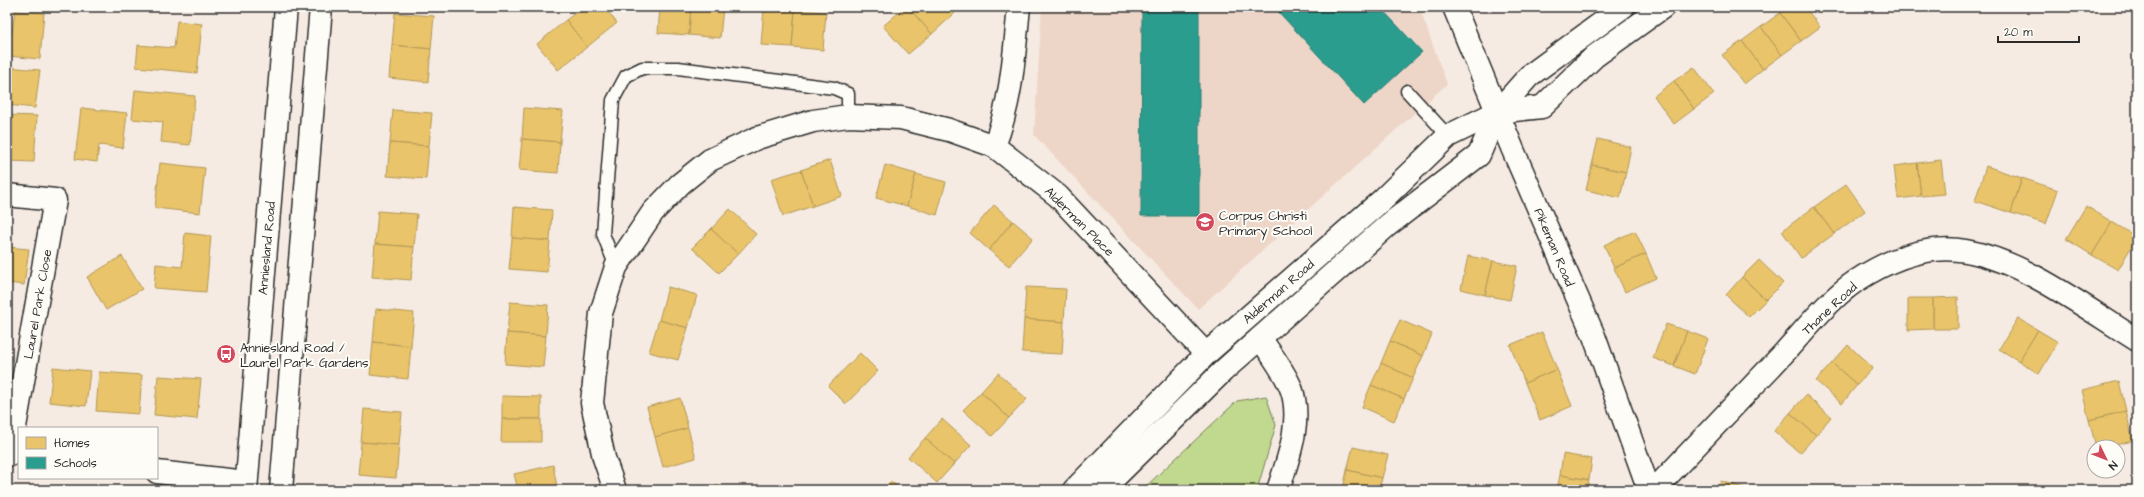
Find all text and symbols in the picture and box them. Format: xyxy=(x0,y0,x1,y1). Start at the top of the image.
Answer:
scale bar xyxy=(1998,18,2079,44)
text: 20 m xyxy=(2004,24,2033,41)
street label: Alderman Place xyxy=(1040,183,1118,261)
street label: Anniesland Road xyxy=(254,200,280,296)
street label: Pikeman Road xyxy=(1529,205,1579,290)
place label: Corpus Christi Primary School xyxy=(1219,207,1312,241)
school or university icon: Corpus Christi Primary School xyxy=(1194,211,1216,233)
street label: Laurel Park Close xyxy=(19,248,56,360)
street label: Alderman Road xyxy=(1239,255,1319,328)
street label: Thane Road xyxy=(1798,278,1862,339)
place label: Anniesland Road / Laurel Park Gardens xyxy=(240,339,369,372)
bus stop icon: Anniesland Road / Laurel Park Gardens xyxy=(215,343,237,365)
legend xyxy=(18,427,158,479)
text: Homes xyxy=(54,435,90,452)
north arrow xyxy=(2086,439,2126,479)
text: Schools xyxy=(54,455,97,472)
text: N xyxy=(2105,458,2121,473)

